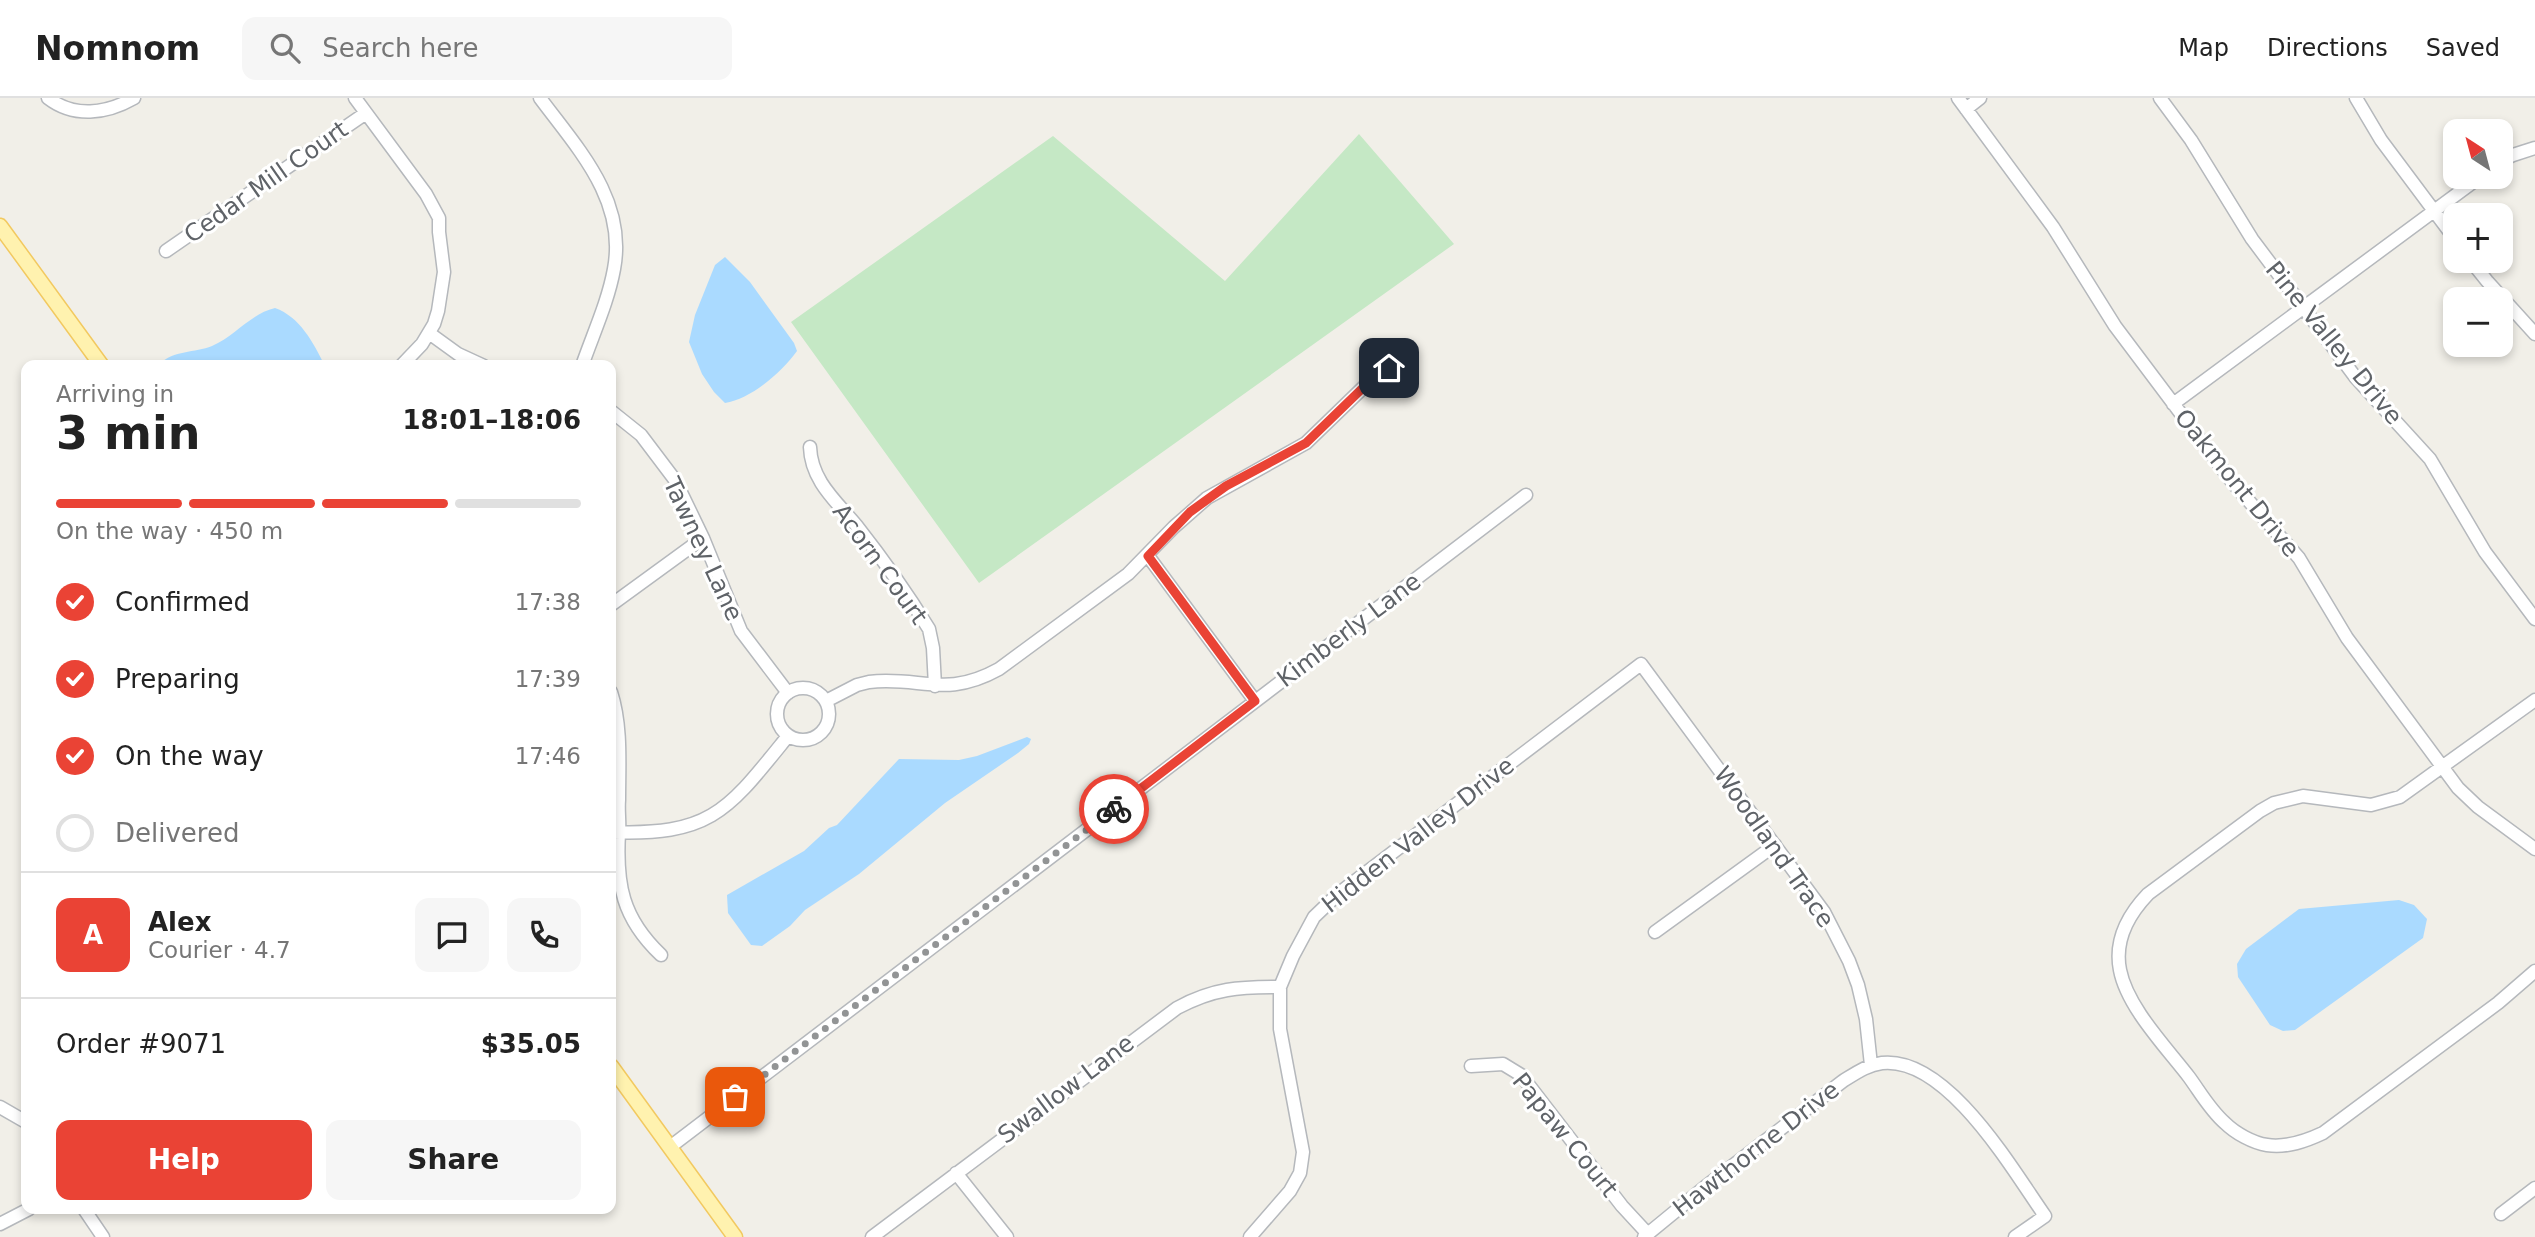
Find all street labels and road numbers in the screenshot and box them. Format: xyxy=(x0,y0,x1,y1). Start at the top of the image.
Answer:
street label: Cedar Mill Court xyxy=(179,115,353,249)
street label: Pine Valley Drive xyxy=(2260,256,2408,430)
street label: Oakmont Drive xyxy=(2169,404,2305,562)
street label: Tawney Lane xyxy=(657,472,748,625)
street label: Acorn Court xyxy=(827,498,933,630)
street label: Kimberly Lane xyxy=(1272,567,1426,693)
street label: Hidden Valley Drive xyxy=(1316,751,1520,919)
street label: Woodland Trace xyxy=(1708,761,1840,933)
street label: Swallow Lane xyxy=(993,1029,1139,1149)
street label: Papaw Court xyxy=(1507,1067,1623,1203)
street label: Hawthorne Drive xyxy=(1668,1076,1844,1222)

